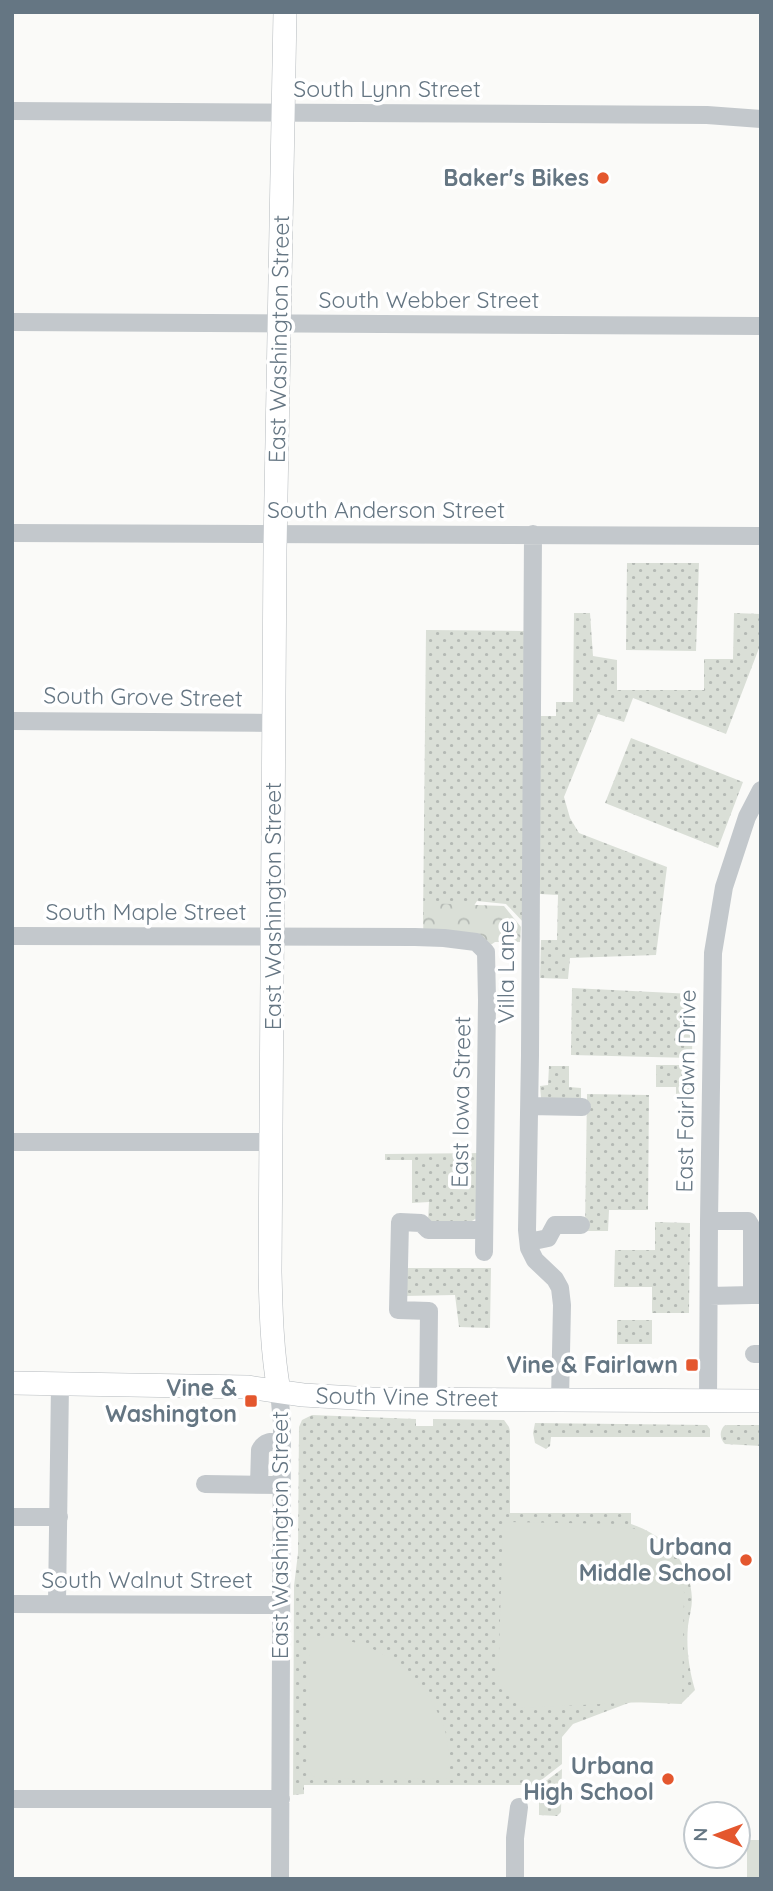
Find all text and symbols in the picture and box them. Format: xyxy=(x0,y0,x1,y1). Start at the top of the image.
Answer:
street label: South Lynn Street xyxy=(293,74,481,103)
place label: Baker's Bikes xyxy=(443,163,589,192)
marker: Baker's Bikes xyxy=(595,170,611,186)
street label: East Washington Street xyxy=(262,214,295,463)
street label: South Webber Street xyxy=(319,285,540,314)
street label: South Anderson Street xyxy=(267,495,505,524)
street label: South Grove Street xyxy=(43,680,243,713)
street label: East Washington Street xyxy=(258,782,287,1030)
street label: South Maple Street xyxy=(45,897,247,926)
street label: Villa Lane xyxy=(491,920,520,1024)
street label: East Fairlawn Drive xyxy=(669,989,702,1193)
street label: East Iowa Street xyxy=(445,1016,477,1188)
place label: Vine & Fairlawn xyxy=(506,1350,678,1379)
marker: Vine & Fairlawn xyxy=(684,1357,700,1373)
place label: Vine & Washington xyxy=(105,1373,237,1428)
street label: South Vine Street xyxy=(315,1380,499,1413)
marker: Vine & Washington xyxy=(243,1393,259,1409)
street label: East Washington Street xyxy=(265,1411,294,1659)
place label: Urbana Middle School xyxy=(579,1532,732,1587)
marker: Urbana Middle School xyxy=(738,1552,754,1568)
street label: South Walnut Street xyxy=(41,1565,253,1594)
place label: Urbana High School xyxy=(523,1751,654,1806)
marker: Urbana High School xyxy=(660,1771,676,1787)
north arrow xyxy=(682,1800,752,1870)
text: N xyxy=(688,1828,712,1842)

